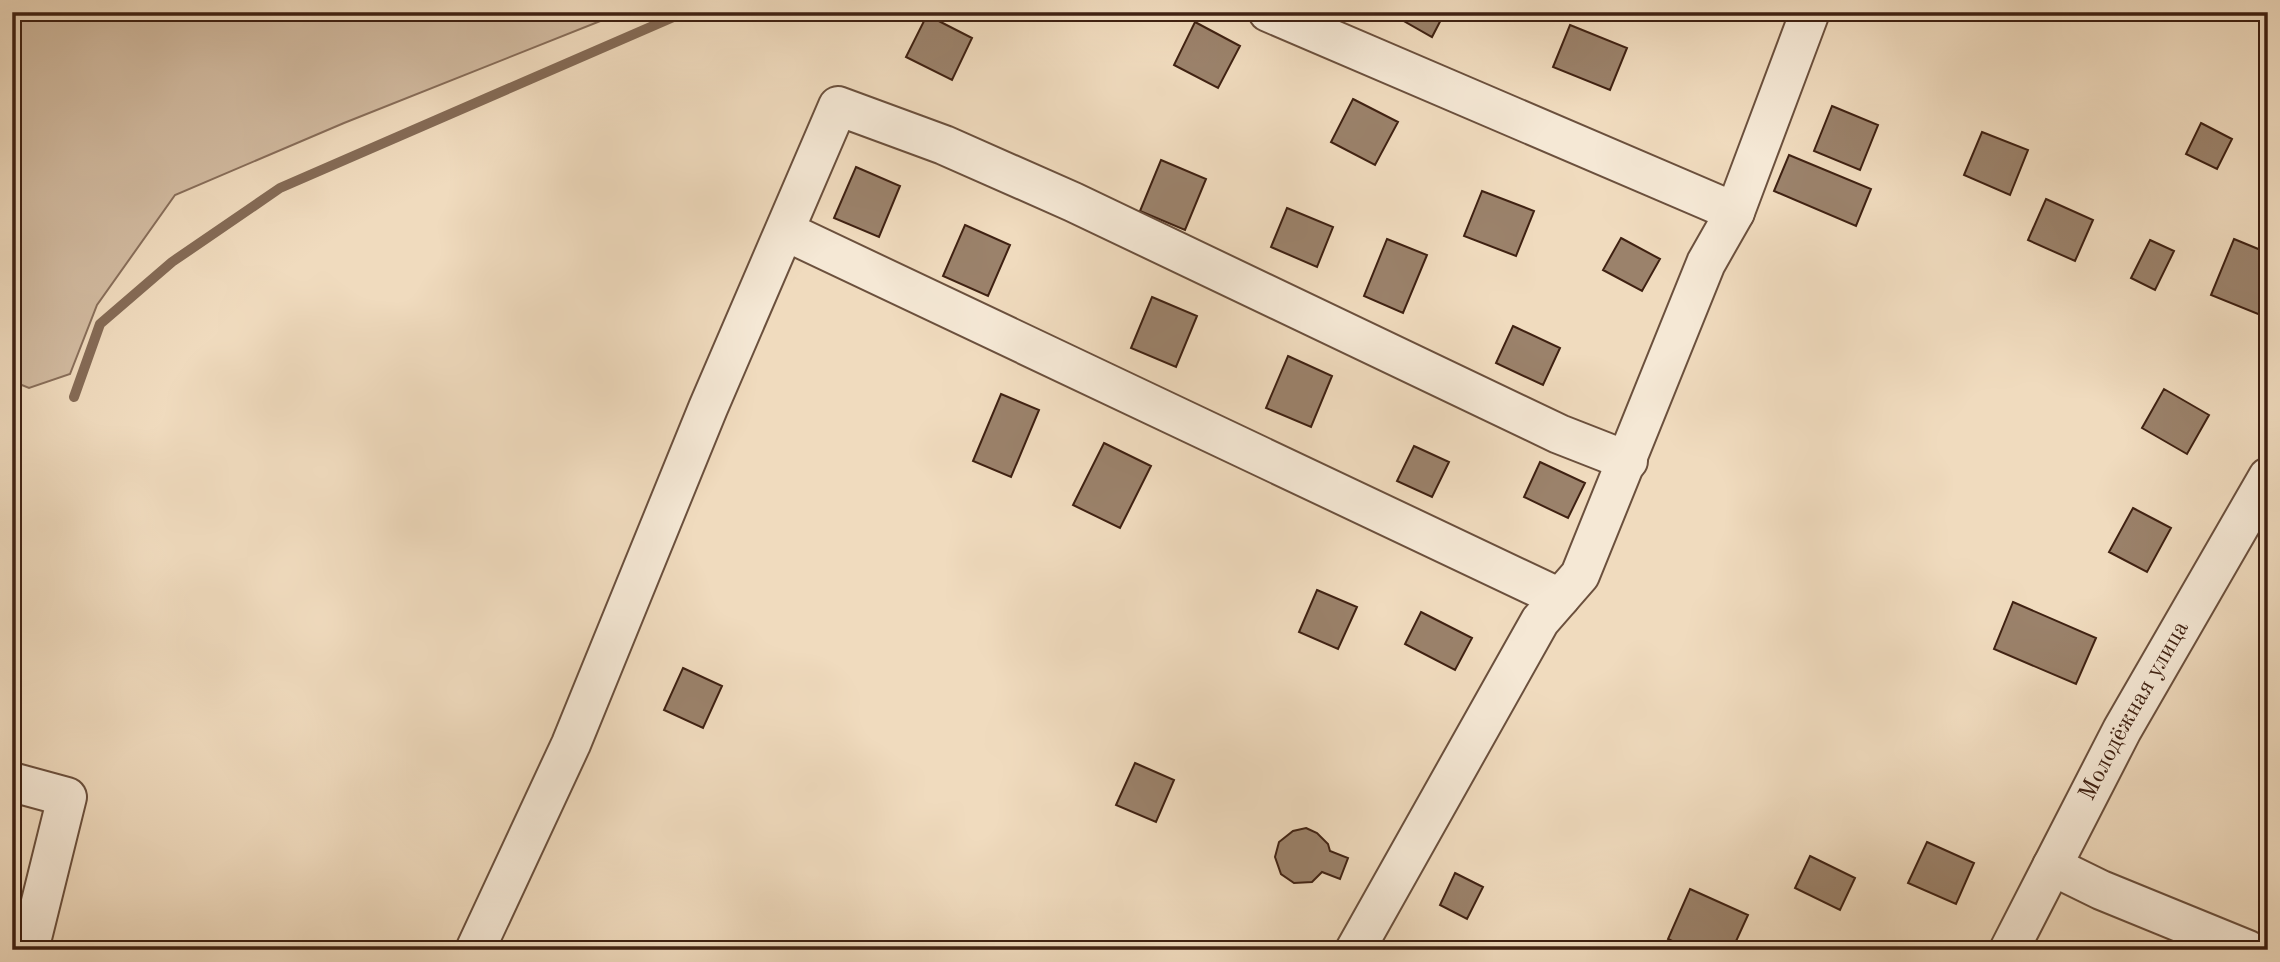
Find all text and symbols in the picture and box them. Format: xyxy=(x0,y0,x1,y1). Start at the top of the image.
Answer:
street label: Молодёжная улица xyxy=(2076,617,2194,805)

